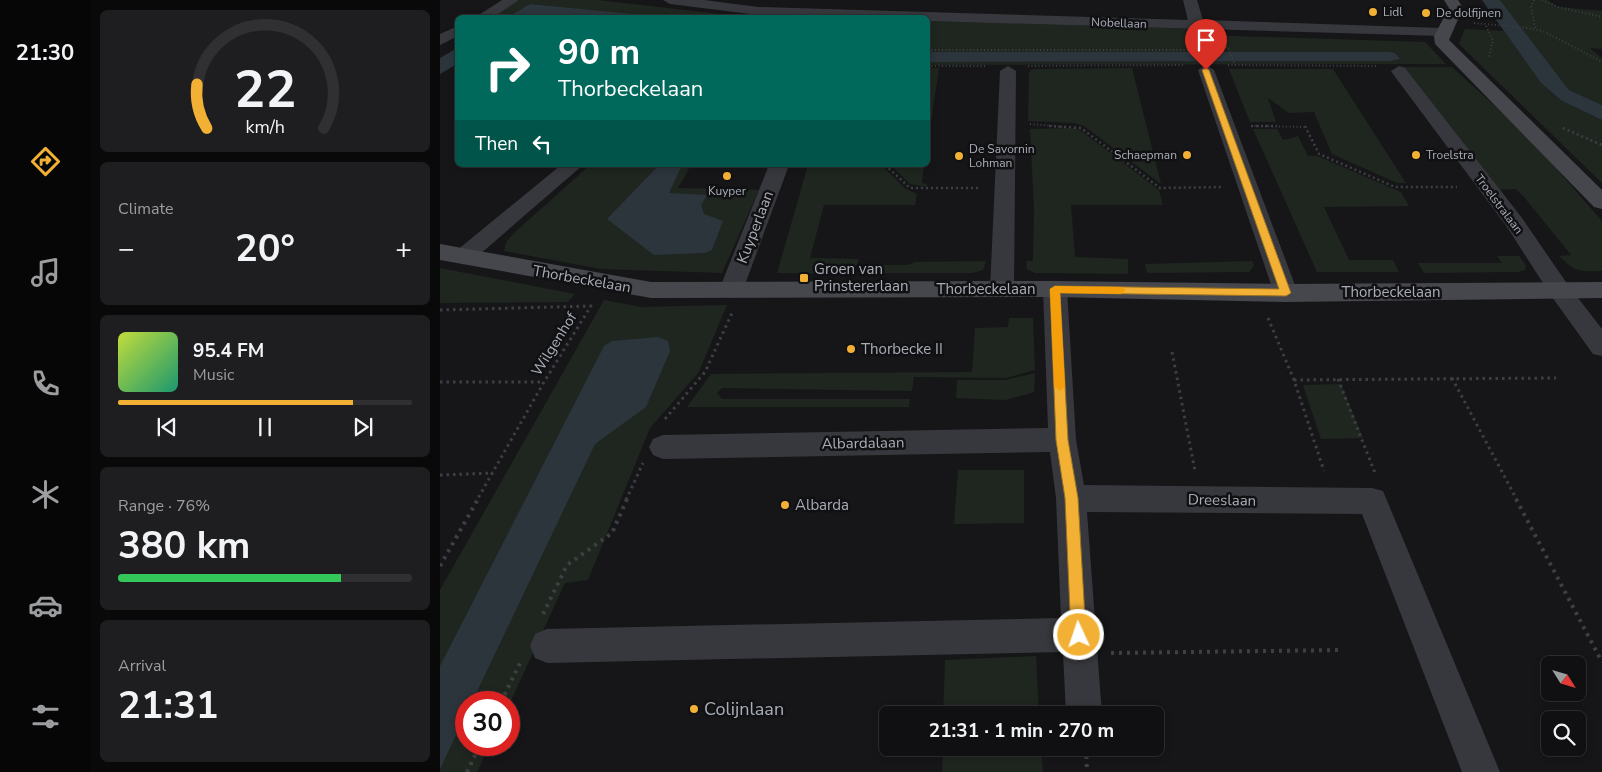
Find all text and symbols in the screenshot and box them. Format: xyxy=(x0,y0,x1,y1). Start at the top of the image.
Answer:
place label: Lidl xyxy=(1383,4,1403,20)
place label: De dolfijnen xyxy=(1436,5,1501,21)
marker: Lidl xyxy=(1367,6,1379,18)
marker: De dolfijnen xyxy=(1420,7,1432,19)
street label: Nobellaan xyxy=(1091,14,1147,32)
pin xyxy=(1185,19,1227,70)
icon: arrive xyxy=(1192,26,1220,54)
text: 90 m xyxy=(558,29,640,76)
icon: right xyxy=(475,35,540,100)
text: 21:30 xyxy=(16,38,74,68)
text: 22 xyxy=(234,54,296,125)
text: Thorbeckelaan xyxy=(558,74,703,104)
text: km/h xyxy=(245,115,285,139)
icon: left xyxy=(528,130,556,158)
text: Then xyxy=(475,131,518,157)
place label: De Savornin Lohman xyxy=(969,141,1035,171)
icon: directions xyxy=(28,144,63,179)
place label: Schaepman xyxy=(1114,147,1177,163)
place label: Troelstra xyxy=(1426,147,1474,163)
marker: Schaepman xyxy=(1181,149,1193,161)
marker: Troelstra xyxy=(1410,149,1422,161)
marker: De Savornin Lohman xyxy=(953,150,965,162)
marker: Kuyper xyxy=(721,170,733,182)
street label: Troelstralaan xyxy=(1471,171,1527,237)
place label: Kuyper xyxy=(708,183,747,199)
street label: Kuyperlaan xyxy=(732,188,778,266)
text: Climate xyxy=(118,198,173,220)
text: 20° xyxy=(235,223,295,274)
text: − xyxy=(118,230,135,268)
text: + xyxy=(395,230,412,268)
icon: music xyxy=(28,255,63,290)
place label: Groen van Prinstererlaan xyxy=(814,259,909,296)
street label: Thorbeckelaan xyxy=(531,261,633,297)
marker: Groen van Prinstererlaan xyxy=(798,272,810,284)
street label: Thorbeckelaan xyxy=(936,279,1036,299)
street label: Thorbeckelaan xyxy=(1341,282,1441,302)
street label: Wilgenhof xyxy=(527,308,582,380)
text: 95.4 FM xyxy=(193,338,264,364)
place label: Thorbecke II xyxy=(861,339,943,359)
marker: Thorbecke II xyxy=(845,343,857,355)
text: Music xyxy=(193,364,234,386)
icon: phone xyxy=(28,366,63,401)
icon: previous xyxy=(153,413,181,441)
icon: pause xyxy=(251,413,279,441)
icon: next xyxy=(349,413,377,441)
street label: Albardalaan xyxy=(821,432,905,454)
icon: climate xyxy=(28,477,63,512)
street label: Dreeslaan xyxy=(1188,489,1256,511)
text: Range · 76% xyxy=(118,495,210,517)
place label: Albarda xyxy=(795,495,849,515)
marker: Albarda xyxy=(779,499,791,511)
text: 380 km xyxy=(118,520,250,571)
icon: car xyxy=(28,588,63,623)
position arrow xyxy=(1052,608,1104,660)
text: Arrival xyxy=(118,655,166,677)
north arrow xyxy=(1541,656,1586,701)
map controls xyxy=(1541,656,1586,756)
text: 21:31 xyxy=(118,680,219,731)
speed limit sign: 30 xyxy=(455,691,520,756)
place label: Colijnlaan xyxy=(704,697,784,721)
icon: filters xyxy=(28,699,63,734)
marker: Colijnlaan xyxy=(688,703,700,715)
button: search xyxy=(1541,711,1586,756)
text: 21:31 · 1 min · 270 m xyxy=(929,718,1114,744)

